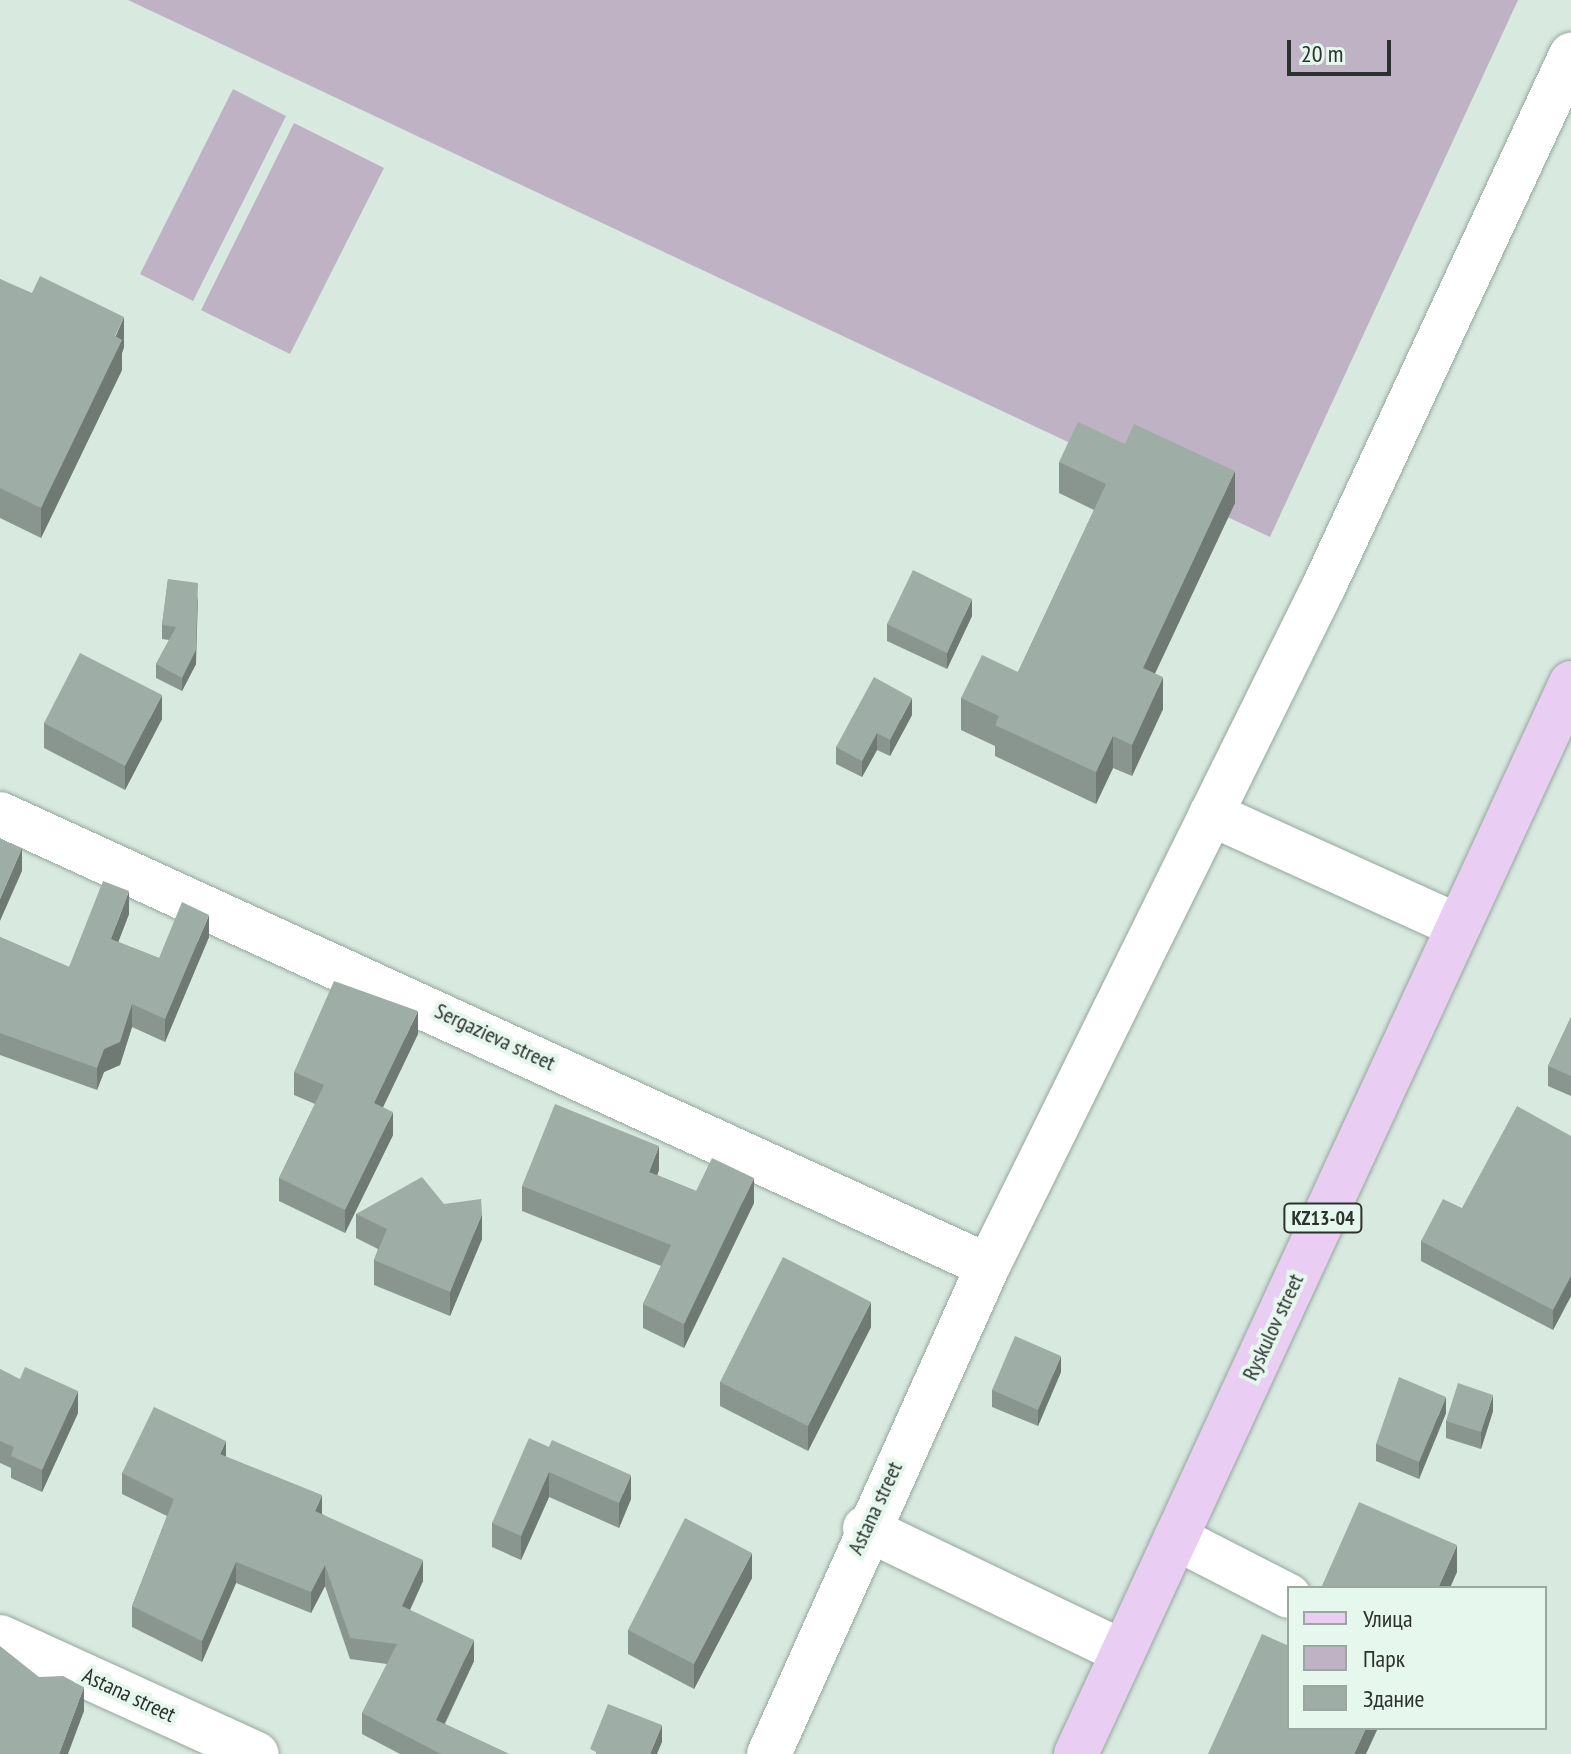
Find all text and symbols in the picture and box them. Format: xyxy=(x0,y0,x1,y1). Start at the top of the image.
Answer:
scale bar xyxy=(1291,24,1395,74)
text: 20 m xyxy=(1301,38,1343,69)
street label: Sergazieva street xyxy=(431,998,559,1076)
road number: KZ13-04 xyxy=(1283,1202,1363,1234)
street label: Ryskulov street xyxy=(1237,1269,1309,1385)
street label: Astana street xyxy=(842,1457,908,1559)
legend xyxy=(1287,1586,1547,1730)
text: Улица xyxy=(1363,1603,1413,1634)
text: Парк xyxy=(1363,1643,1405,1674)
street label: Astana street xyxy=(78,1662,180,1728)
text: Здание xyxy=(1363,1683,1424,1714)

